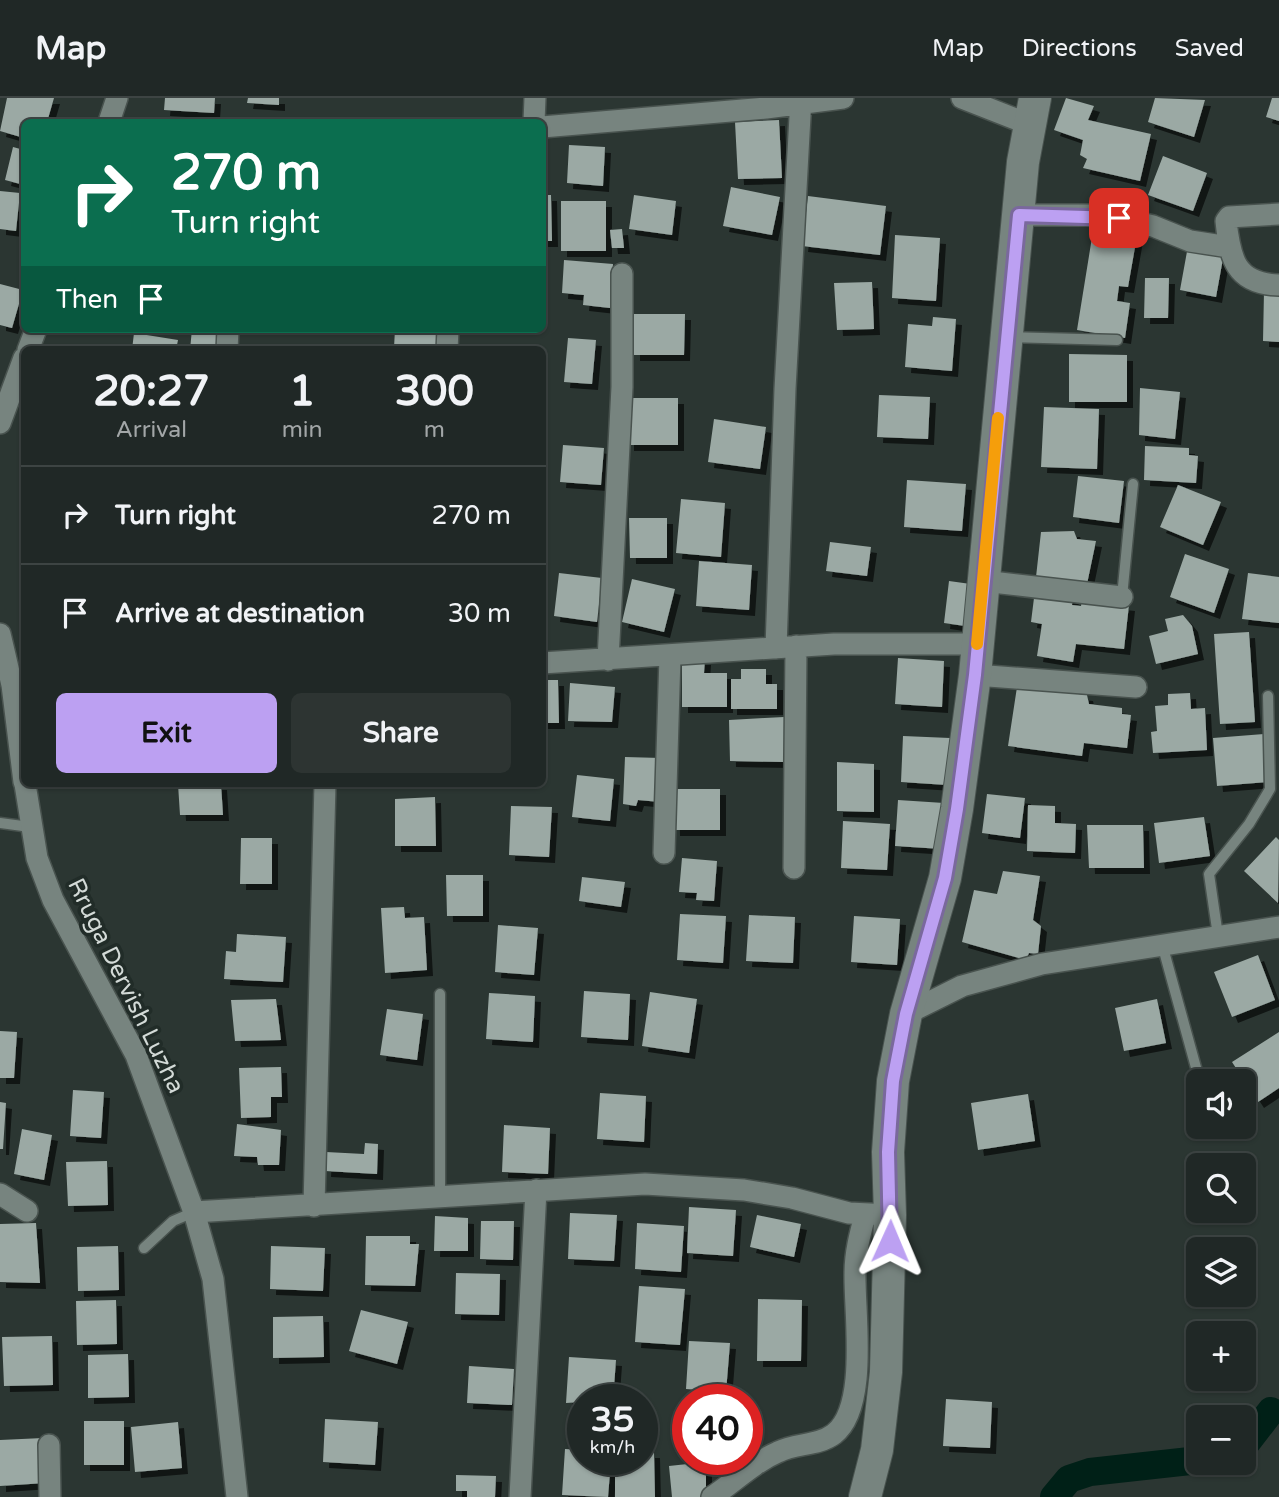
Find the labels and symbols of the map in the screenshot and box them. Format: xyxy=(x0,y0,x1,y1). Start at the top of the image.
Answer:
pin xyxy=(1089,188,1149,248)
street label: Rruga Dervish Luzha xyxy=(61,874,191,1098)
position arrow xyxy=(853,1204,927,1278)
speed limit sign: 40 xyxy=(672,1384,763,1475)

